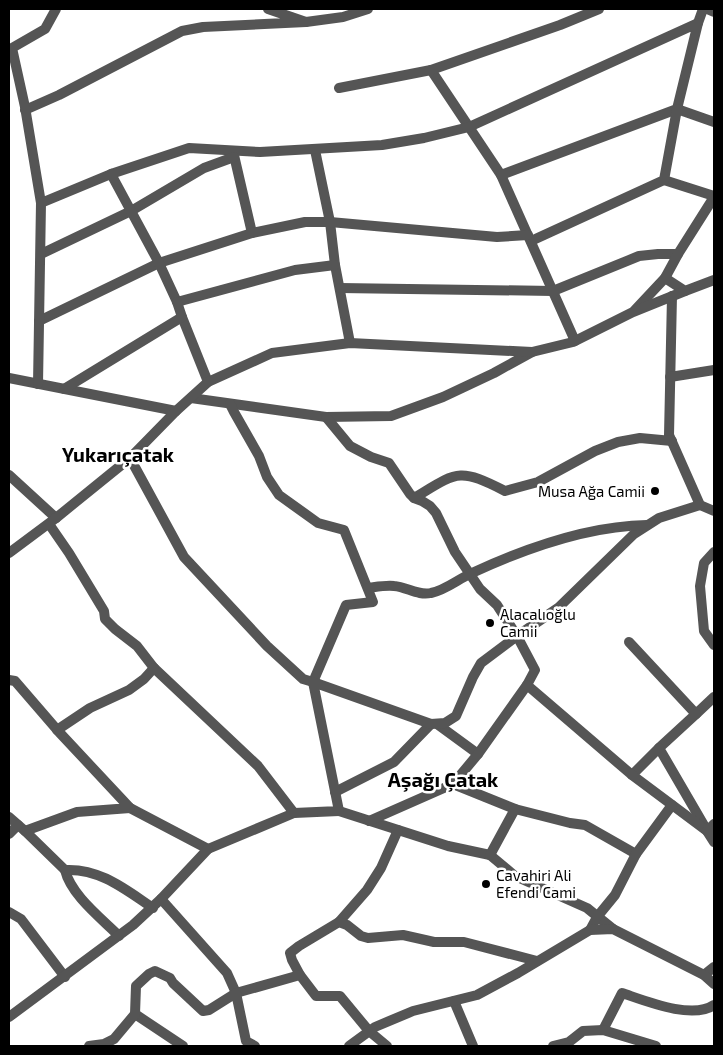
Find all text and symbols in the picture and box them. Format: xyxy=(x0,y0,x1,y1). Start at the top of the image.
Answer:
district label: Yukarıçatak xyxy=(62,442,175,467)
place label: Musa Ağa Camii xyxy=(538,482,645,500)
marker: Musa Ağa Camii xyxy=(649,485,661,497)
place label: Alacalıoğlu Camii xyxy=(500,605,576,640)
marker: Alacalıoğlu Camii xyxy=(484,617,496,629)
district label: Aşağı Çatak xyxy=(388,767,499,792)
place label: Cavahiri Ali Efendi Cami xyxy=(496,866,576,901)
marker: Cavahiri Ali Efendi Cami xyxy=(480,878,492,890)

